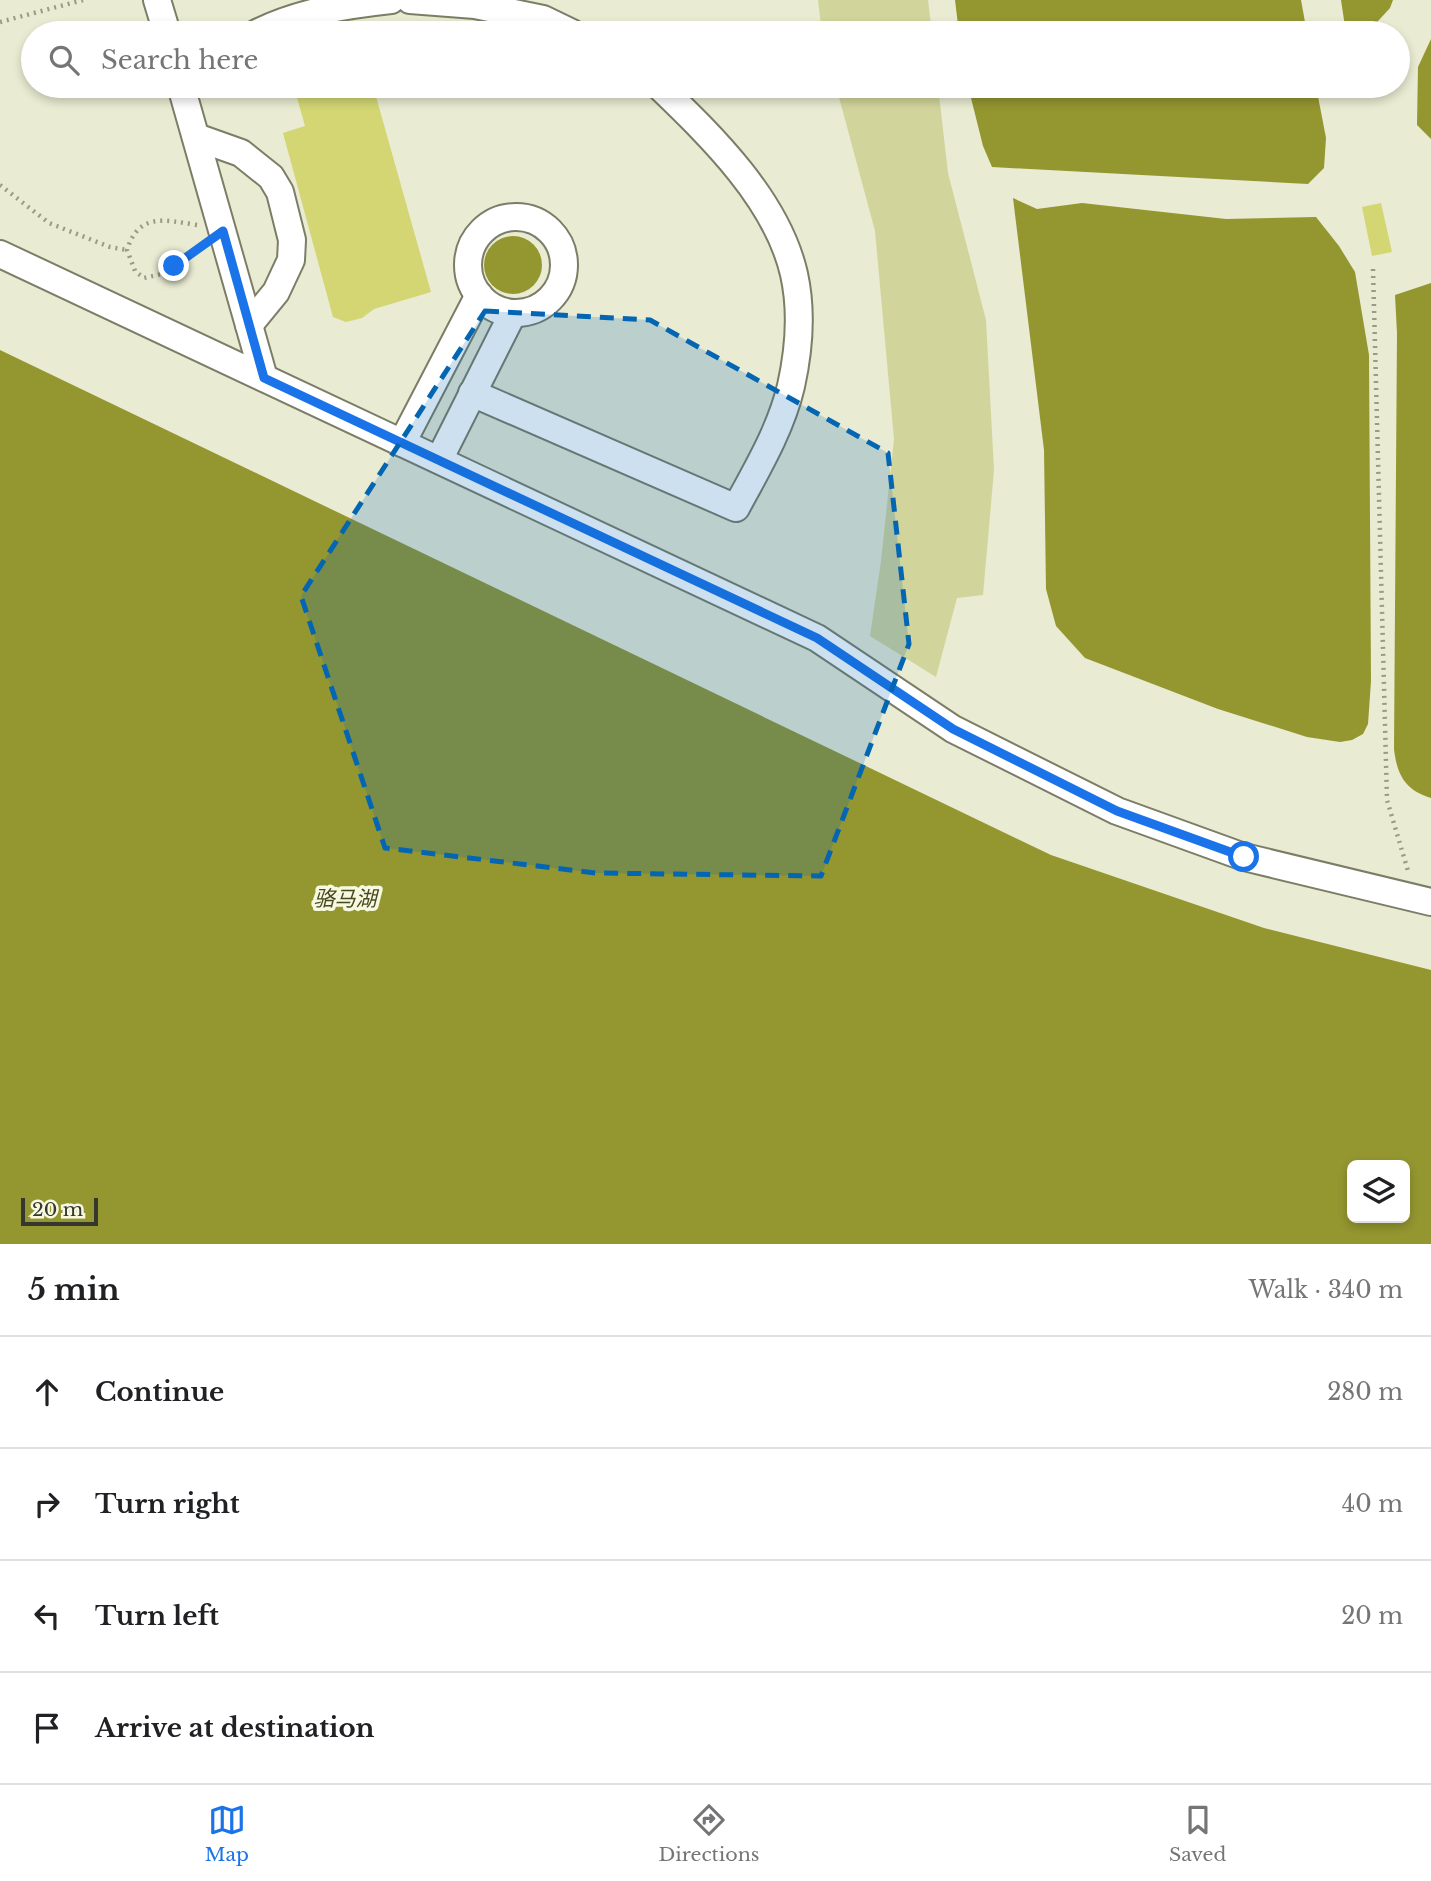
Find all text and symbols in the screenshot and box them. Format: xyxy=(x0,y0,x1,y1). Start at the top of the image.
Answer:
search box xyxy=(21,21,1410,98)
icon: search xyxy=(45,41,83,79)
text: Search here xyxy=(101,44,258,76)
route end xyxy=(158,250,189,281)
route start xyxy=(1228,841,1259,872)
water label: 骆马湖 xyxy=(314,886,379,912)
map controls xyxy=(1347,1160,1410,1223)
button: layers xyxy=(1347,1160,1410,1223)
scale bar xyxy=(21,1195,98,1227)
text: 20 m xyxy=(32,1198,83,1221)
text: 5 min xyxy=(28,1271,120,1308)
text: Walk · 340 m xyxy=(1249,1276,1403,1304)
icon: ahead xyxy=(28,1373,66,1411)
text: Continue xyxy=(95,1376,224,1408)
text: 280 m xyxy=(1327,1378,1403,1406)
icon: right xyxy=(28,1485,66,1523)
text: Turn right xyxy=(95,1488,240,1520)
text: 40 m xyxy=(1342,1490,1403,1518)
icon: left xyxy=(28,1597,66,1635)
text: Turn left xyxy=(95,1600,219,1632)
text: 20 m xyxy=(1341,1602,1403,1630)
icon: arrive xyxy=(28,1709,66,1747)
text: Arrive at destination xyxy=(95,1712,375,1744)
tab: Map xyxy=(205,1801,249,1866)
tab: Directions xyxy=(658,1801,759,1866)
tab: Saved xyxy=(1169,1801,1226,1866)

